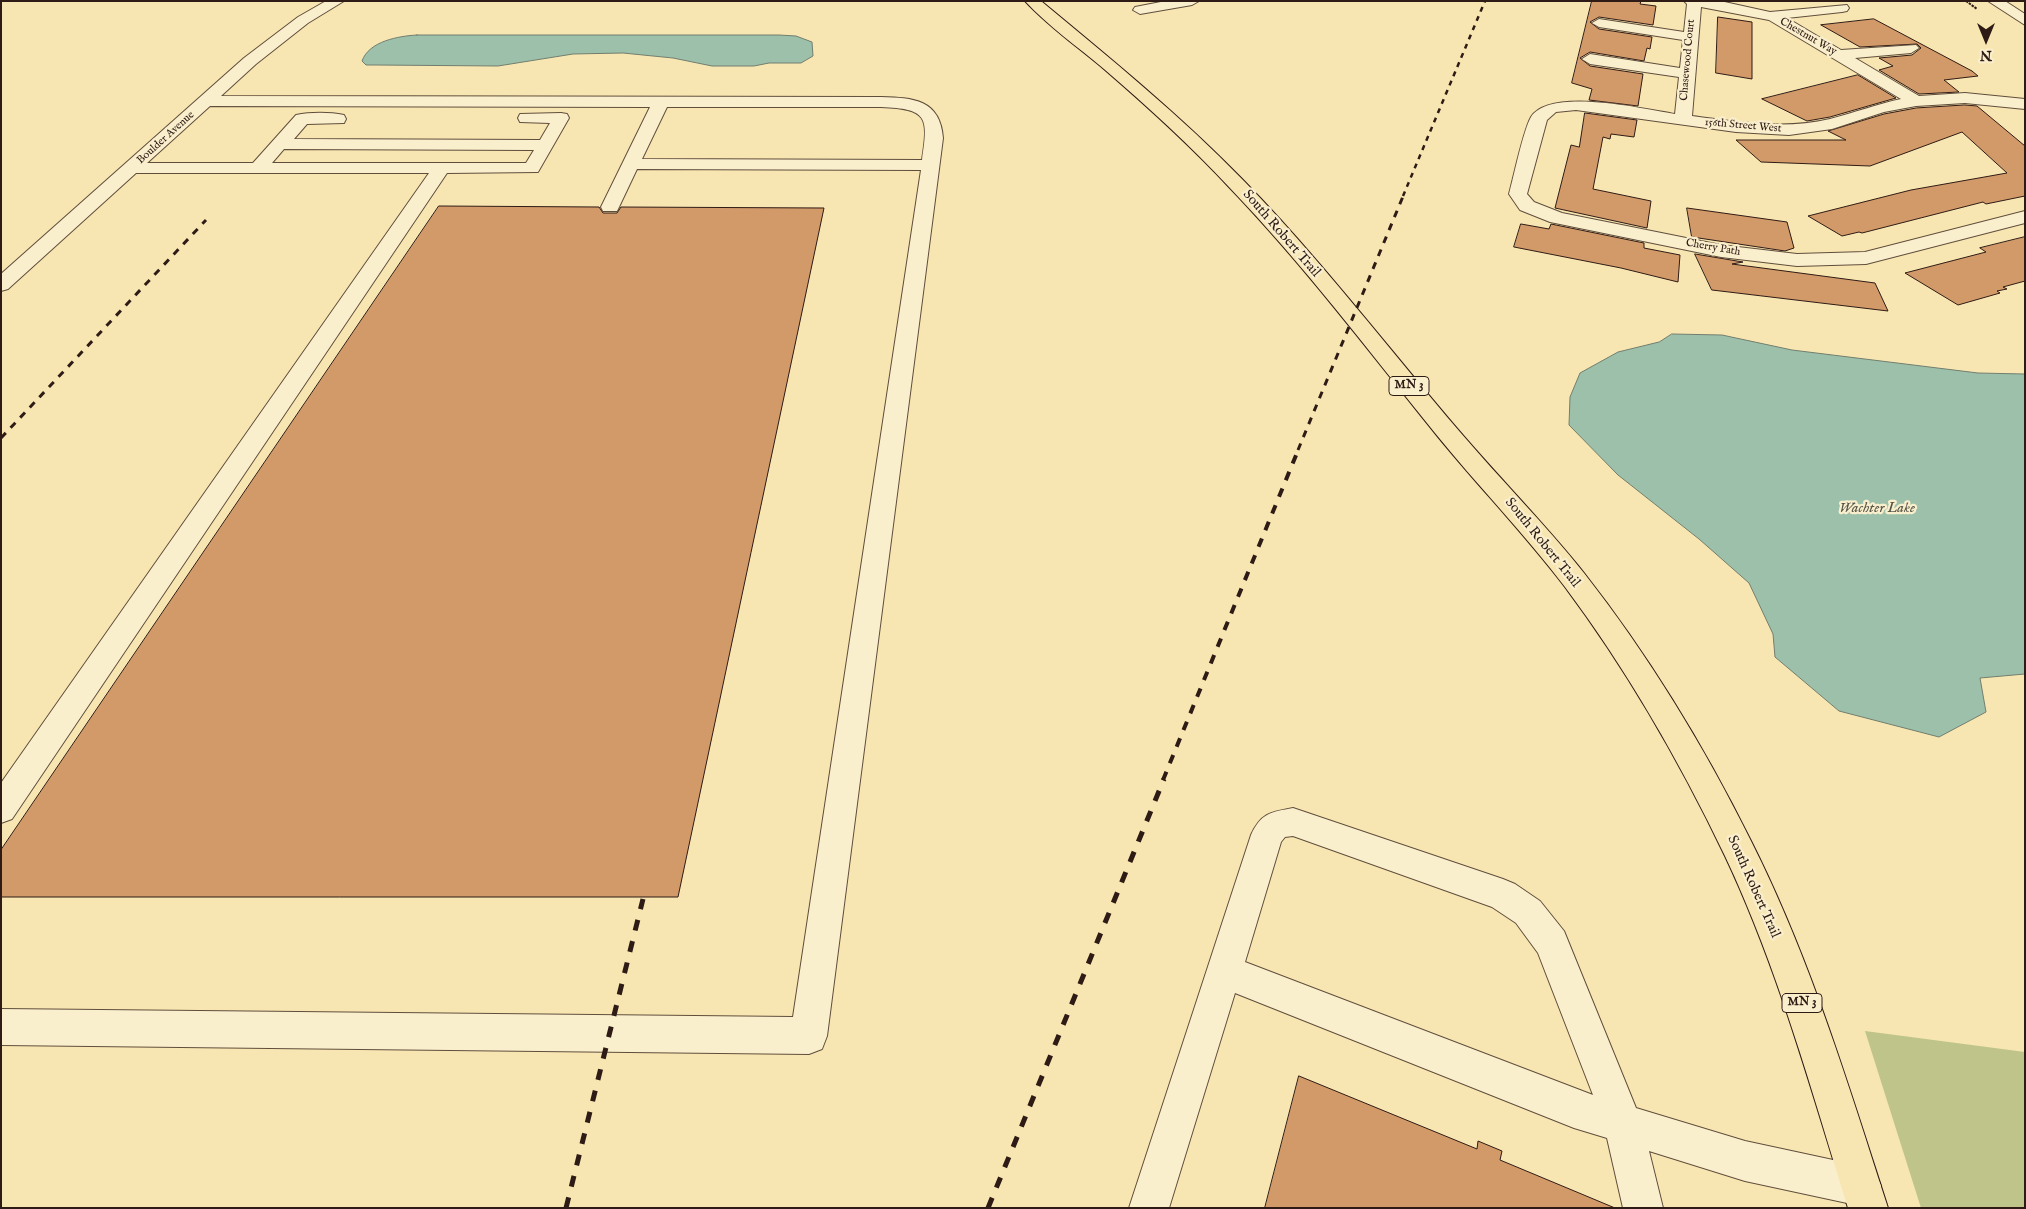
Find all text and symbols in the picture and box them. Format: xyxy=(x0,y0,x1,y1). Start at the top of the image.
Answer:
street label: Chestnut Way xyxy=(1777,15,1839,59)
north arrow xyxy=(1961,15,2011,65)
street label: Chasewood Court xyxy=(1678,19,1698,101)
text: N xyxy=(1980,46,1992,64)
street label: Boulder Avenue xyxy=(135,109,197,167)
street label: 156th Street West xyxy=(1704,116,1782,136)
street label: South Robert Trail xyxy=(1239,187,1323,281)
street label: Cherry Path xyxy=(1685,237,1741,259)
road number: MN 3 xyxy=(1389,376,1429,396)
street label: South Robert Trail xyxy=(1501,495,1583,591)
water label: Wachter Lake xyxy=(1839,500,1915,518)
street label: South Robert Trail xyxy=(1723,833,1783,941)
road number: MN 3 xyxy=(1782,994,1822,1012)

